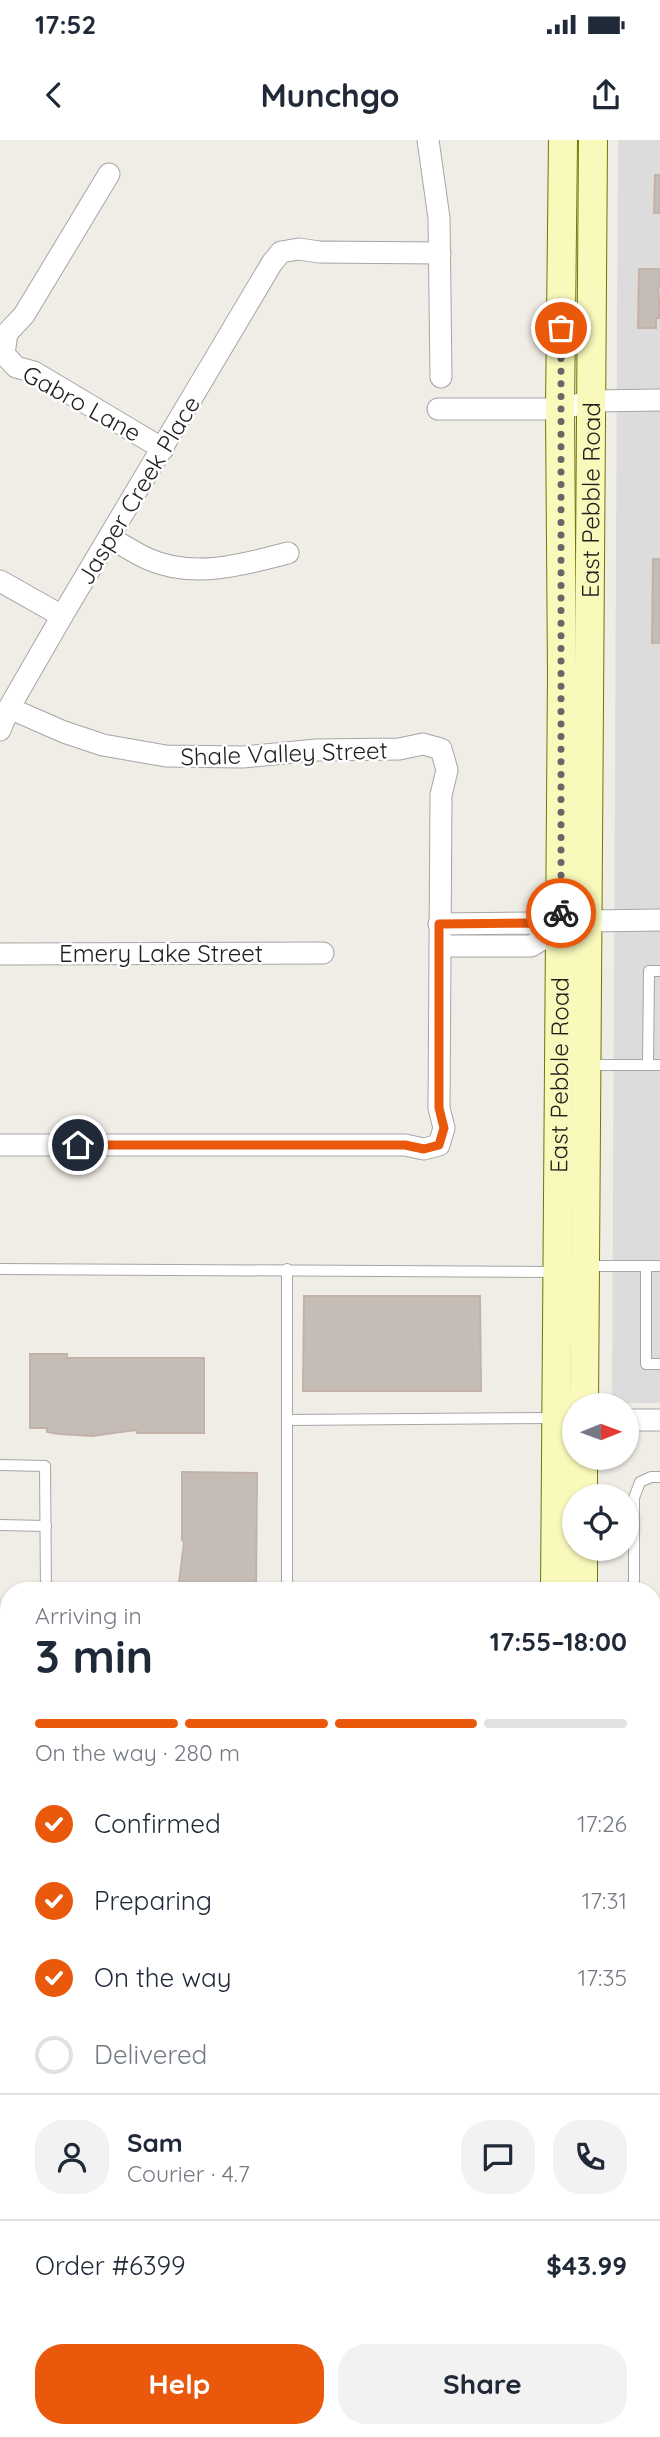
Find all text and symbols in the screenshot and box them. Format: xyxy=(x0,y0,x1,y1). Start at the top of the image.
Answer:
text: 17:52 xyxy=(35,8,96,41)
text: Munchgo xyxy=(260,75,400,115)
icon: back xyxy=(35,76,73,114)
icon: share xyxy=(587,76,625,114)
pin xyxy=(531,298,591,358)
icon: bag xyxy=(542,309,580,347)
street label: Gabro Lane xyxy=(18,358,146,448)
street label: Jasper Creek Place xyxy=(70,390,206,590)
street label: East Pebble Road xyxy=(575,402,606,598)
street label: Shale Valley Street xyxy=(180,734,388,772)
courier xyxy=(526,878,596,948)
icon: bike xyxy=(542,894,580,932)
street label: Emery Lake Street xyxy=(59,938,263,968)
street label: East Pebble Road xyxy=(543,977,575,1173)
pin xyxy=(48,1115,108,1175)
icon: home xyxy=(59,1126,97,1164)
north arrow xyxy=(562,1393,639,1470)
map controls xyxy=(562,1393,639,1561)
button: locate xyxy=(562,1484,639,1561)
text: Arriving in xyxy=(35,1601,142,1630)
text: 17:55–18:00 xyxy=(490,1625,627,1658)
text: 3 min xyxy=(35,1627,153,1685)
text: On the way · 280 m xyxy=(35,1738,240,1767)
icon: check xyxy=(35,1805,73,1843)
text: Confirmed xyxy=(94,1807,221,1840)
text: 17:26 xyxy=(577,1809,627,1838)
icon: check xyxy=(35,1882,73,1920)
text: Preparing xyxy=(94,1884,212,1917)
text: 17:31 xyxy=(582,1886,627,1915)
icon: check xyxy=(35,1959,73,1997)
text: On the way xyxy=(94,1961,232,1994)
text: 17:35 xyxy=(578,1963,627,1992)
text: Delivered xyxy=(94,2038,207,2071)
button: person xyxy=(35,2120,109,2194)
button: chat xyxy=(461,2120,535,2194)
button: phone xyxy=(553,2120,627,2194)
text: Sam xyxy=(127,2126,183,2159)
text: Courier · 4.7 xyxy=(127,2159,250,2188)
text: Order #6399 xyxy=(35,2249,186,2282)
text: $43.99 xyxy=(546,2249,627,2282)
button: Help xyxy=(35,2344,324,2424)
button: Share xyxy=(338,2344,627,2424)

